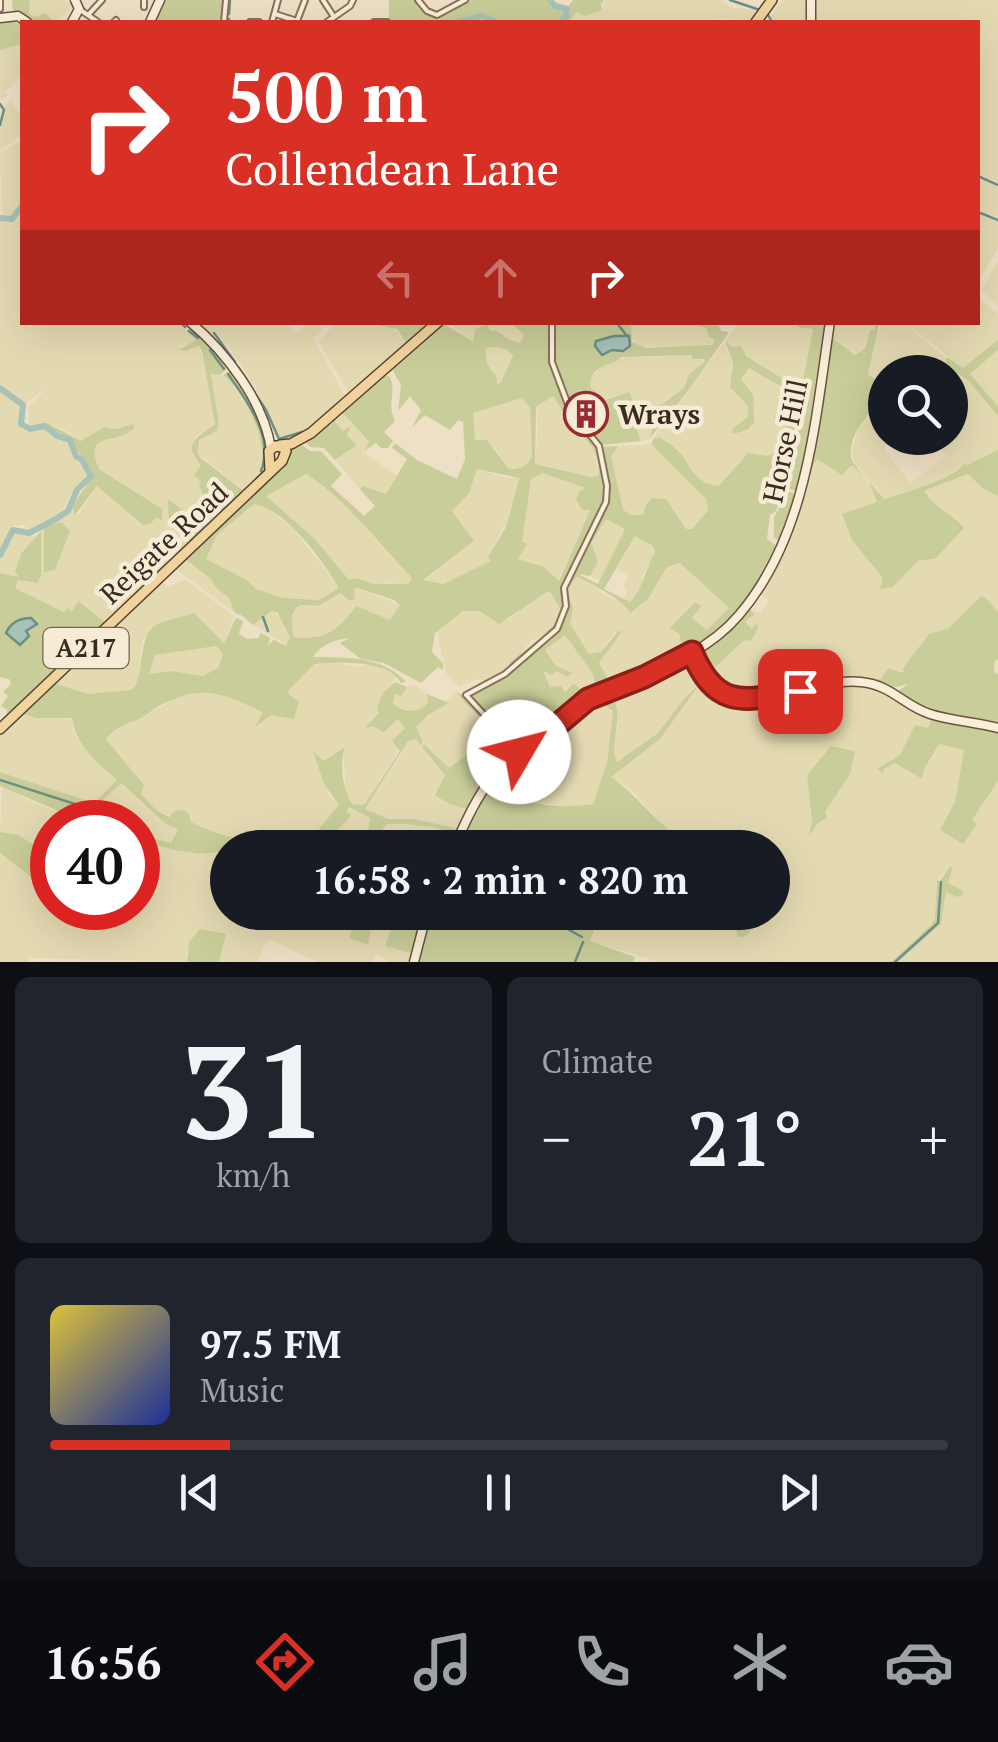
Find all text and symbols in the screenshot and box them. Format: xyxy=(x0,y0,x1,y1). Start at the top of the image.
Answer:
text: 500 m xyxy=(225,49,427,142)
icon: right xyxy=(60,60,190,190)
text: Collendean Lane xyxy=(225,138,559,198)
icon: left xyxy=(368,250,423,305)
icon: ahead xyxy=(473,250,528,305)
icon: right xyxy=(578,250,633,305)
map controls xyxy=(868,355,968,455)
button: search xyxy=(868,355,968,455)
street label: Horse Hill xyxy=(753,376,816,506)
building icon: Wrays xyxy=(563,391,609,437)
place label: Wrays xyxy=(618,395,700,432)
street label: Reigate Road xyxy=(92,474,236,612)
road number: A217 xyxy=(44,628,128,668)
pin xyxy=(758,649,843,734)
icon: arrive xyxy=(773,664,828,719)
position arrow xyxy=(467,700,571,804)
speed limit sign: 40 xyxy=(30,800,160,930)
text: 16:58 · 2 min · 820 m xyxy=(312,855,688,905)
text: 31 xyxy=(180,1003,327,1175)
text: Climate xyxy=(542,1040,653,1082)
text: 21° xyxy=(687,1088,803,1187)
text: − xyxy=(542,1102,571,1175)
text: + xyxy=(919,1102,948,1175)
text: km/h xyxy=(216,1154,290,1196)
text: 97.5 FM xyxy=(200,1319,341,1369)
text: Music xyxy=(200,1369,285,1411)
icon: previous xyxy=(172,1465,227,1520)
icon: pause xyxy=(471,1465,526,1520)
icon: next xyxy=(771,1465,826,1520)
icon: directions xyxy=(250,1627,320,1697)
icon: music xyxy=(408,1627,478,1697)
icon: phone xyxy=(567,1627,637,1697)
icon: climate xyxy=(725,1627,795,1697)
icon: car xyxy=(884,1627,954,1697)
text: 16:56 xyxy=(44,1632,161,1692)

